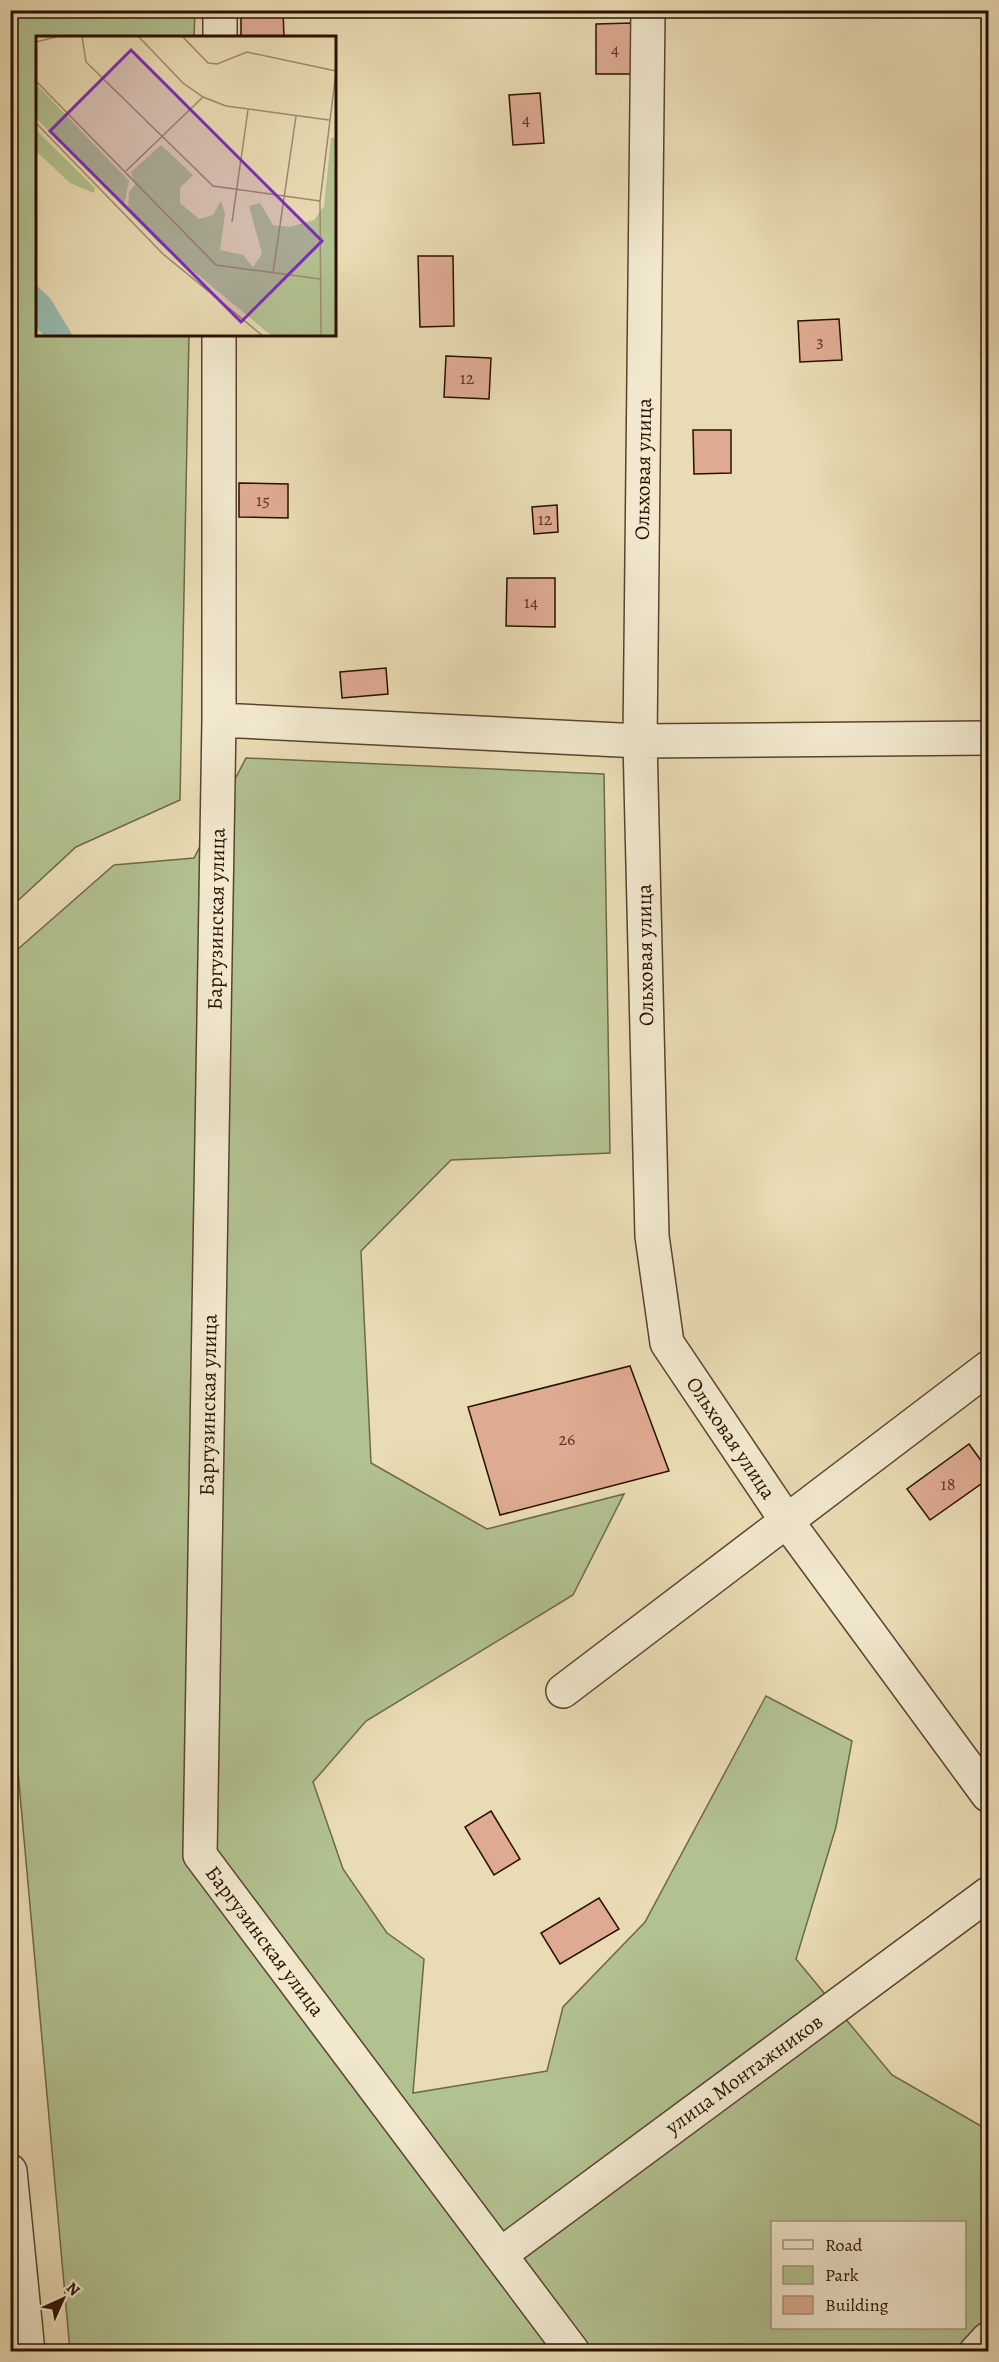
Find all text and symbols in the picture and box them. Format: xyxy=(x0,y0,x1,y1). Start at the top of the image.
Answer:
inset map xyxy=(36,36,336,336)
house number: 4 xyxy=(611,37,619,61)
house number: 4 xyxy=(522,107,530,131)
house number: 3 xyxy=(816,329,824,353)
house number: 12 xyxy=(460,366,475,390)
street label: Ольховая улица xyxy=(628,397,658,540)
house number: 15 xyxy=(256,488,270,512)
house number: 12 xyxy=(538,507,553,531)
house number: 14 xyxy=(524,590,538,614)
street label: Баргузинская улица xyxy=(200,827,232,1010)
street label: Ольховая улица xyxy=(630,883,660,1026)
street label: Баргузинская улица xyxy=(192,1313,224,1496)
street label: Ольховая улица xyxy=(680,1371,783,1505)
house number: 26 xyxy=(559,1427,575,1451)
house number: 18 xyxy=(941,1472,955,1496)
street label: Баргузинская улица xyxy=(199,1860,331,2022)
street label: улица Монтажников xyxy=(659,2007,828,2141)
legend xyxy=(771,2221,966,2329)
text: Road xyxy=(825,2233,863,2257)
text: Park xyxy=(825,2263,859,2287)
north arrow xyxy=(33,2269,93,2329)
text: N xyxy=(61,2277,85,2301)
text: Building xyxy=(825,2293,889,2317)

